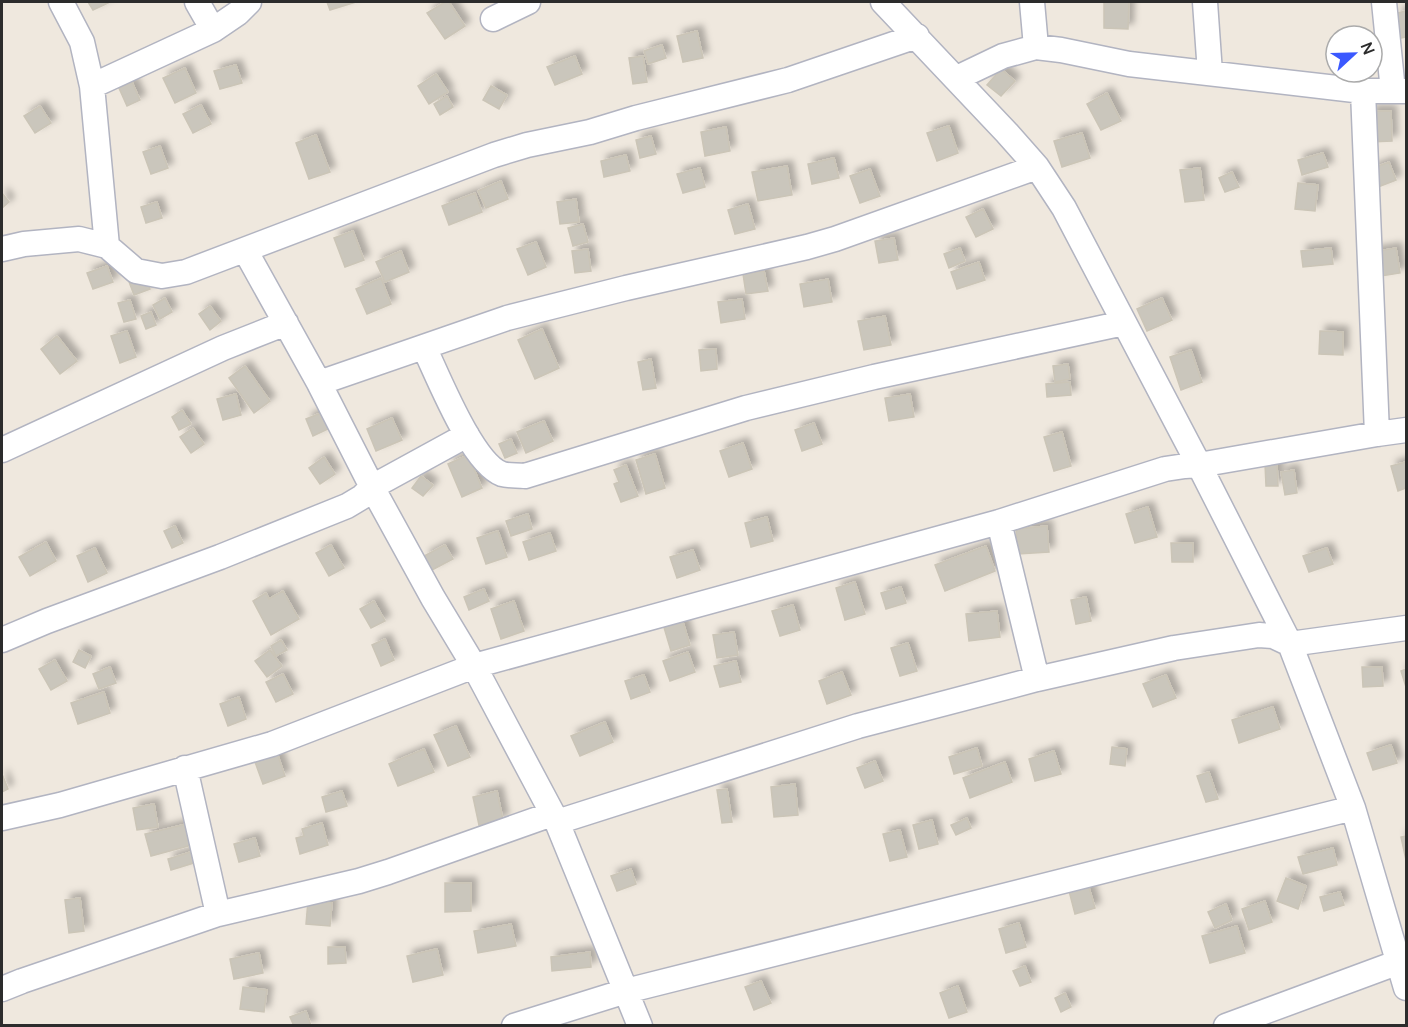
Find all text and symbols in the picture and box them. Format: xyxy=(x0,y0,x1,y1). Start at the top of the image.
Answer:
north arrow xyxy=(1324,24,1384,84)
text: N xyxy=(1356,39,1380,58)

